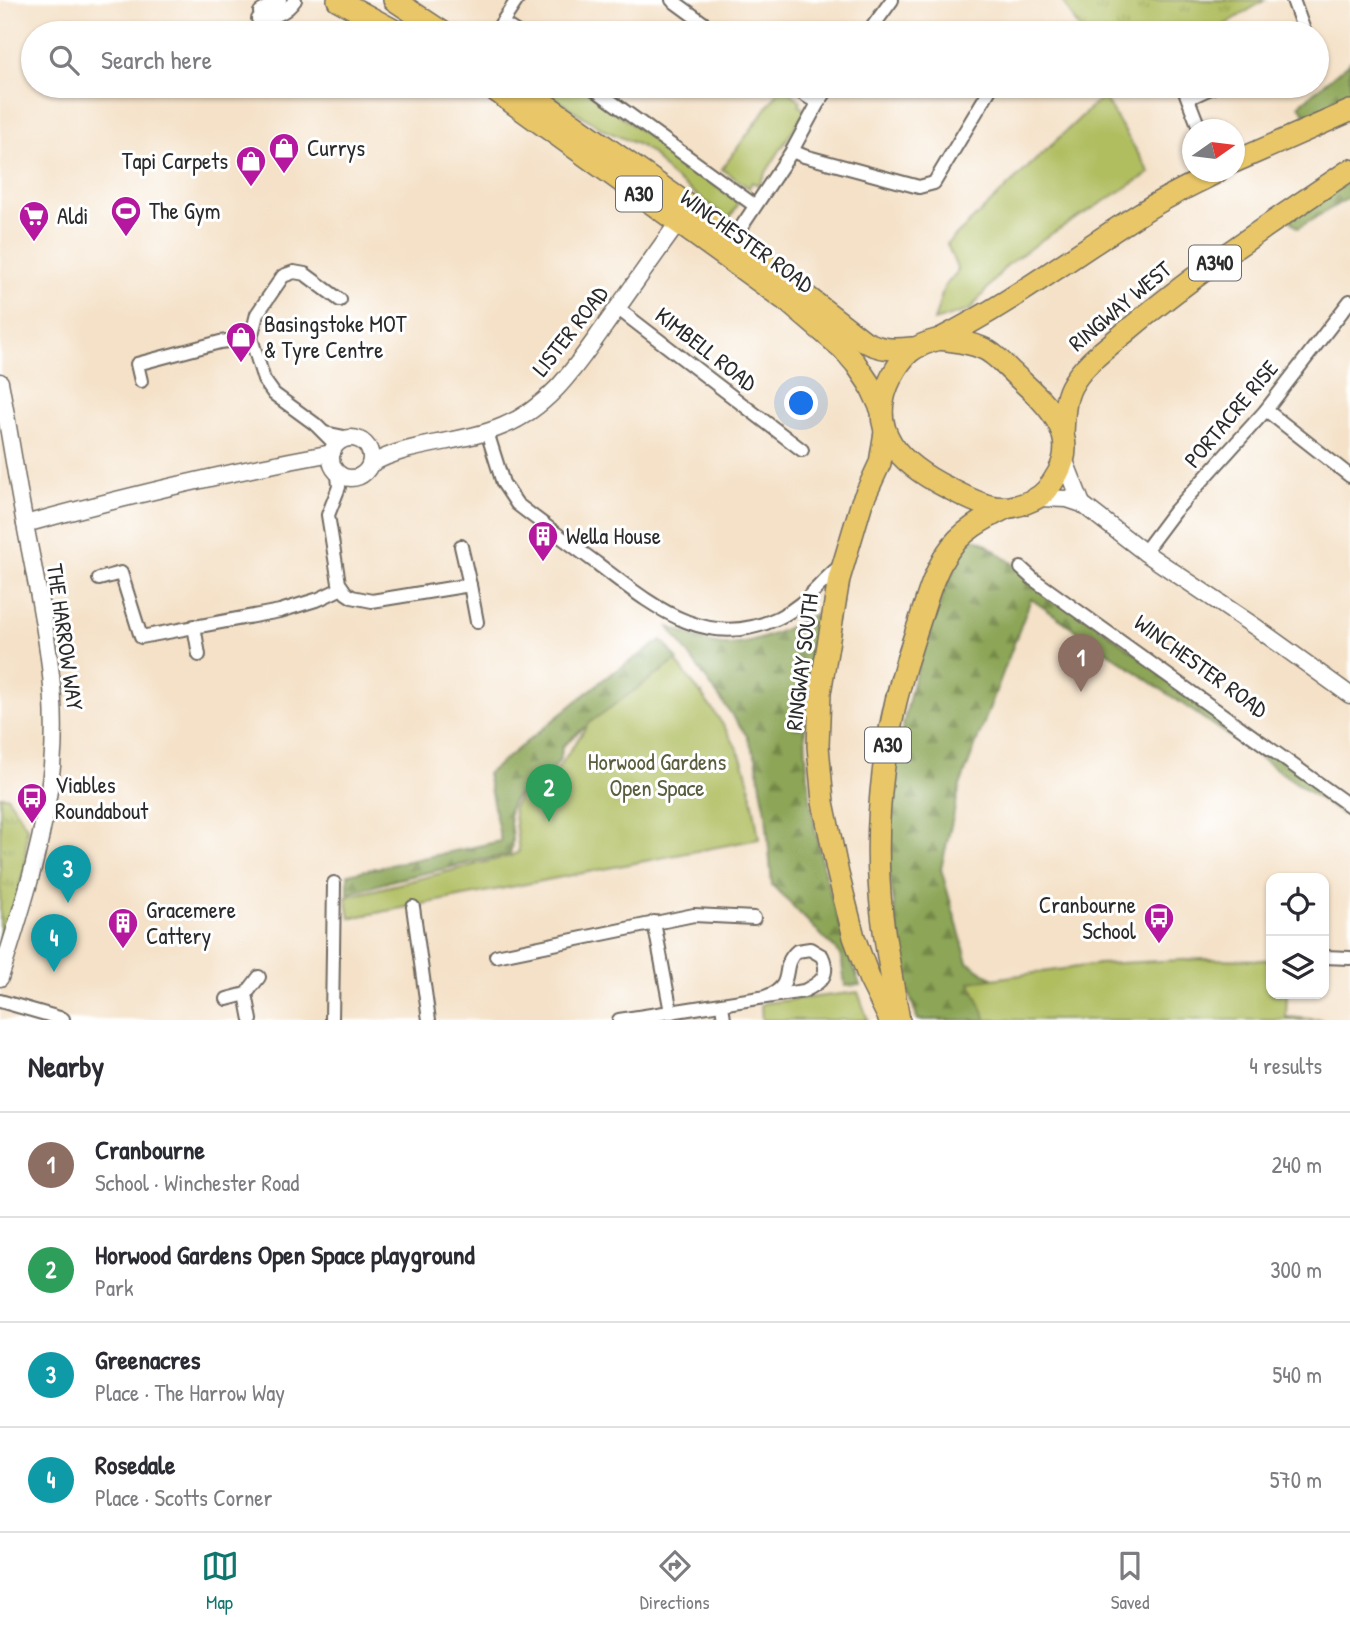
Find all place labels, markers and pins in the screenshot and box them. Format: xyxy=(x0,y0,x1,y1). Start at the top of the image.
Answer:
shop icon: Currys xyxy=(267,131,301,175)
place label: Currys xyxy=(307,132,365,163)
shop icon: Tapi Carpets xyxy=(234,144,268,188)
place label: Tapi Carpets xyxy=(122,145,228,176)
sports icon: The Gym xyxy=(109,194,143,238)
place label: The Gym xyxy=(149,195,220,226)
supermarket icon: Aldi xyxy=(17,199,51,243)
place label: Aldi xyxy=(57,200,88,231)
place label: Basingstoke MOT & Tyre Centre xyxy=(264,308,407,365)
shop icon: Basingstoke MOT & Tyre Centre xyxy=(224,320,258,364)
building icon: Wella House xyxy=(526,519,560,563)
place label: Wella House xyxy=(566,520,661,551)
pin: 1 xyxy=(1058,634,1104,692)
pin: 2 xyxy=(526,764,572,822)
place label: Viables Roundabout xyxy=(55,769,149,826)
bus stop icon: Viables Roundabout xyxy=(15,781,49,825)
pin: 3 xyxy=(45,845,91,903)
place label: Cranbourne School xyxy=(1039,889,1137,946)
place label: Gracemere Cattery xyxy=(146,894,236,951)
bus stop icon: Cranbourne School xyxy=(1142,901,1176,945)
building icon: Gracemere Cattery xyxy=(106,906,140,950)
pin: 4 xyxy=(31,914,77,972)

